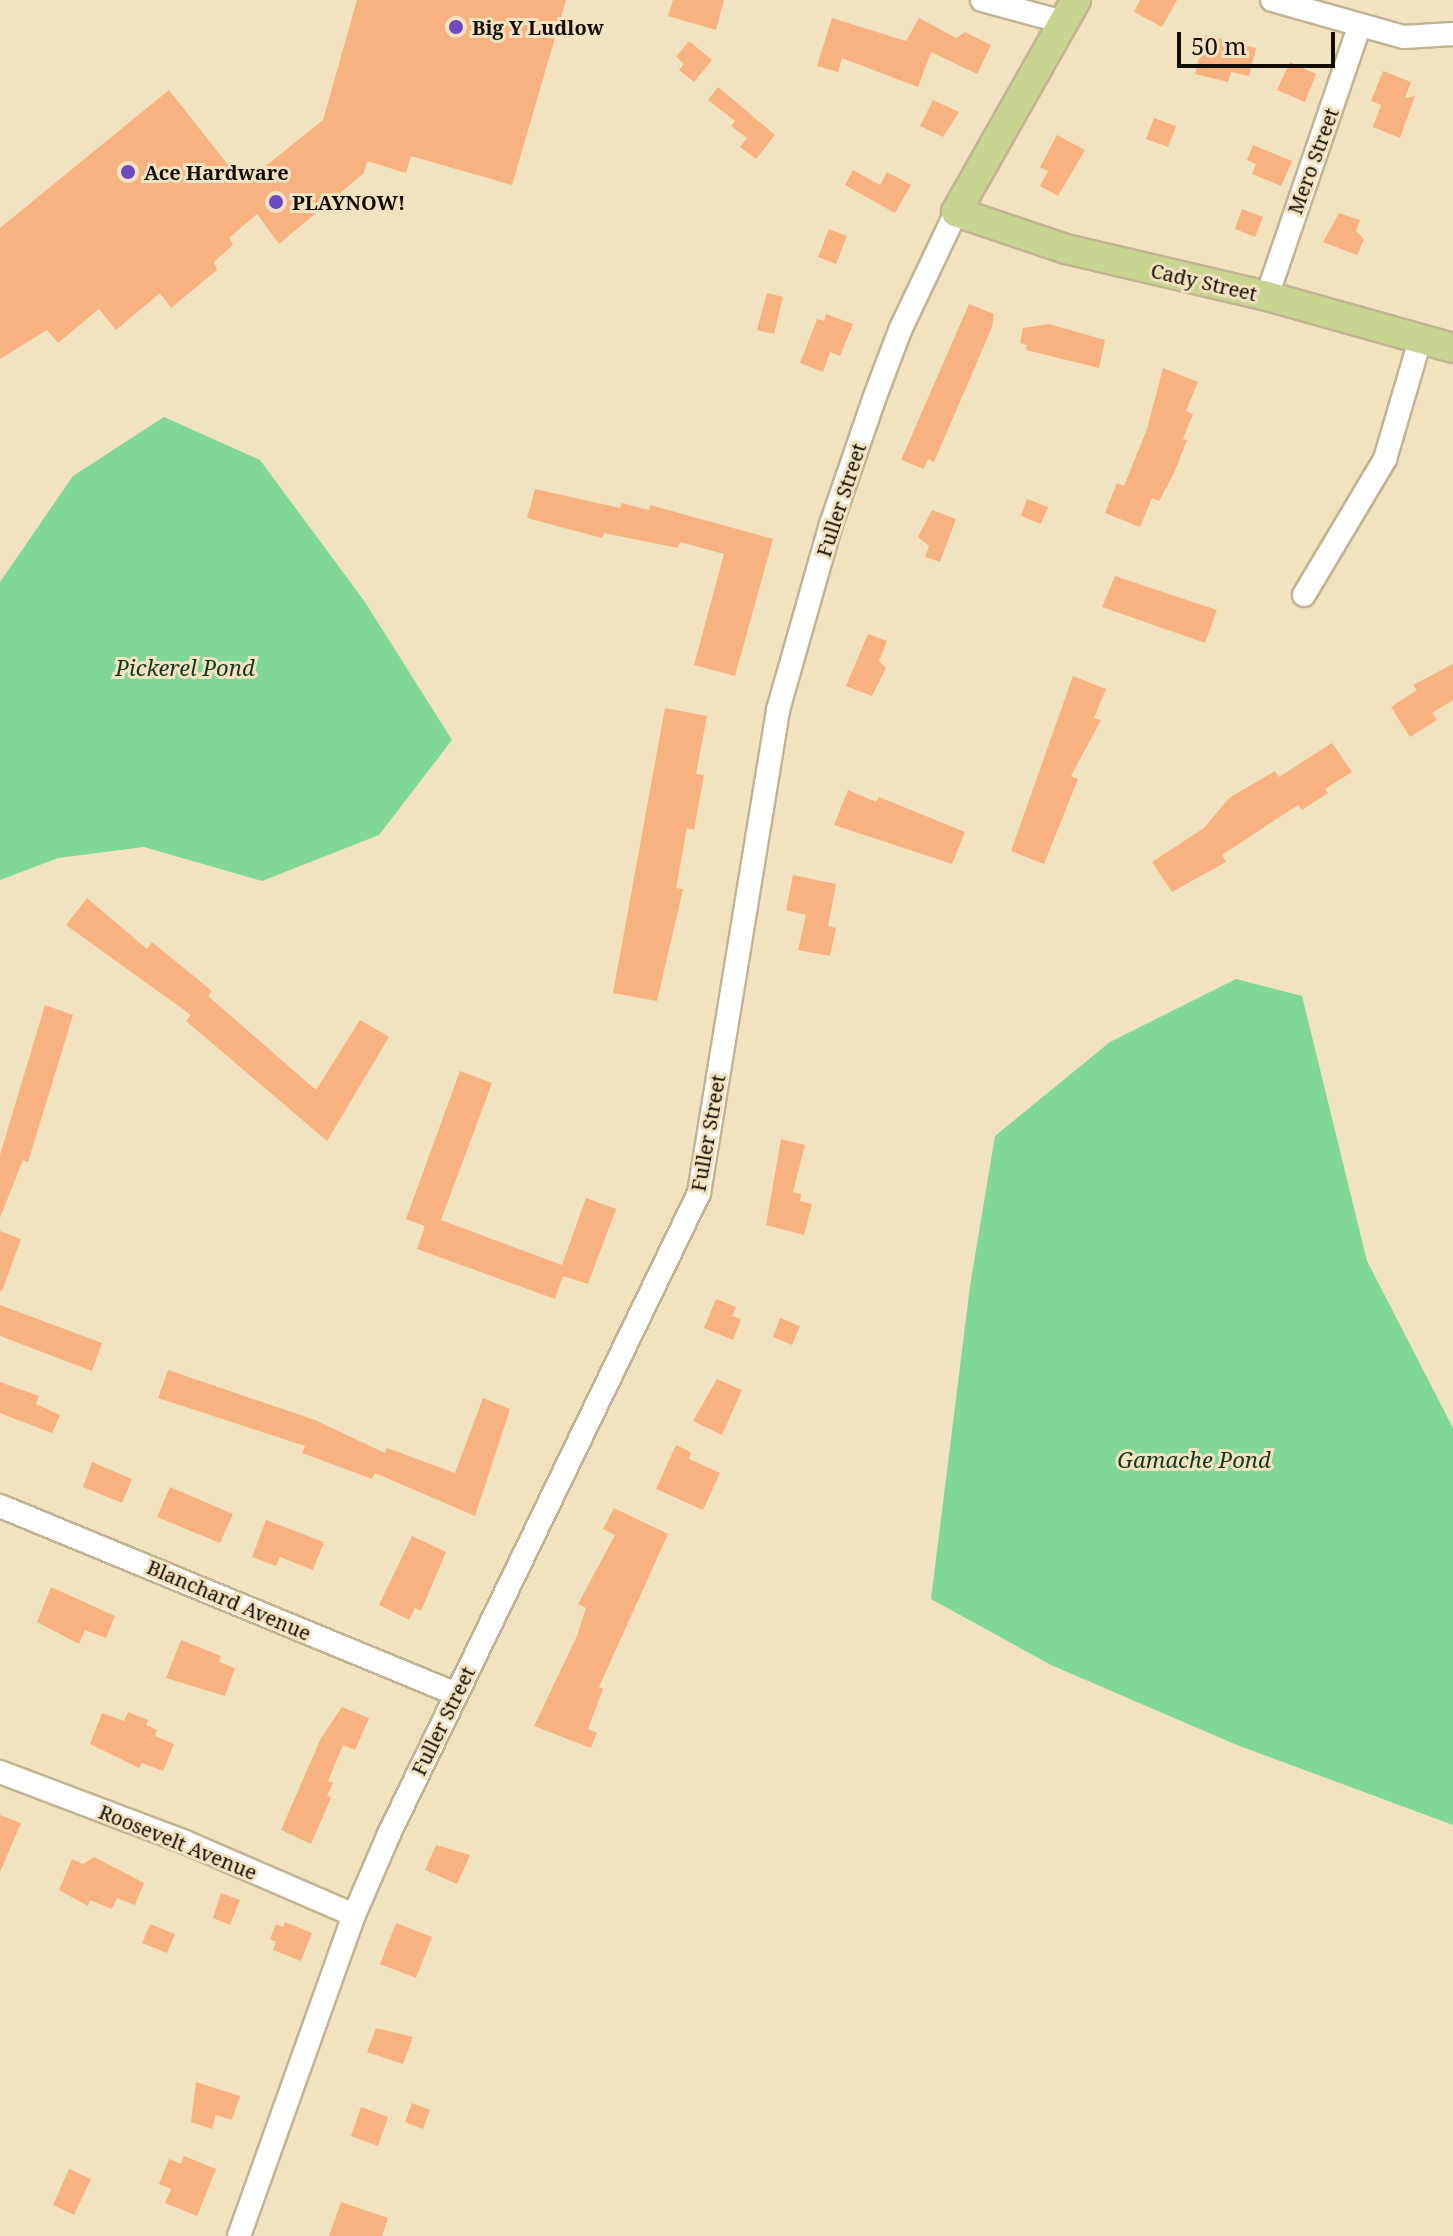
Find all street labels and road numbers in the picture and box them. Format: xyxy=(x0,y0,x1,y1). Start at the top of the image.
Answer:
street label: Mero Street xyxy=(1283,105,1343,217)
street label: Cady Street xyxy=(1149,258,1259,306)
street label: Fuller Street xyxy=(811,440,871,560)
street label: Fuller Street xyxy=(686,1073,730,1193)
street label: Blanchard Avenue xyxy=(143,1555,315,1645)
street label: Fuller Street xyxy=(406,1663,480,1779)
street label: Roosevelt Avenue xyxy=(96,1799,260,1885)

